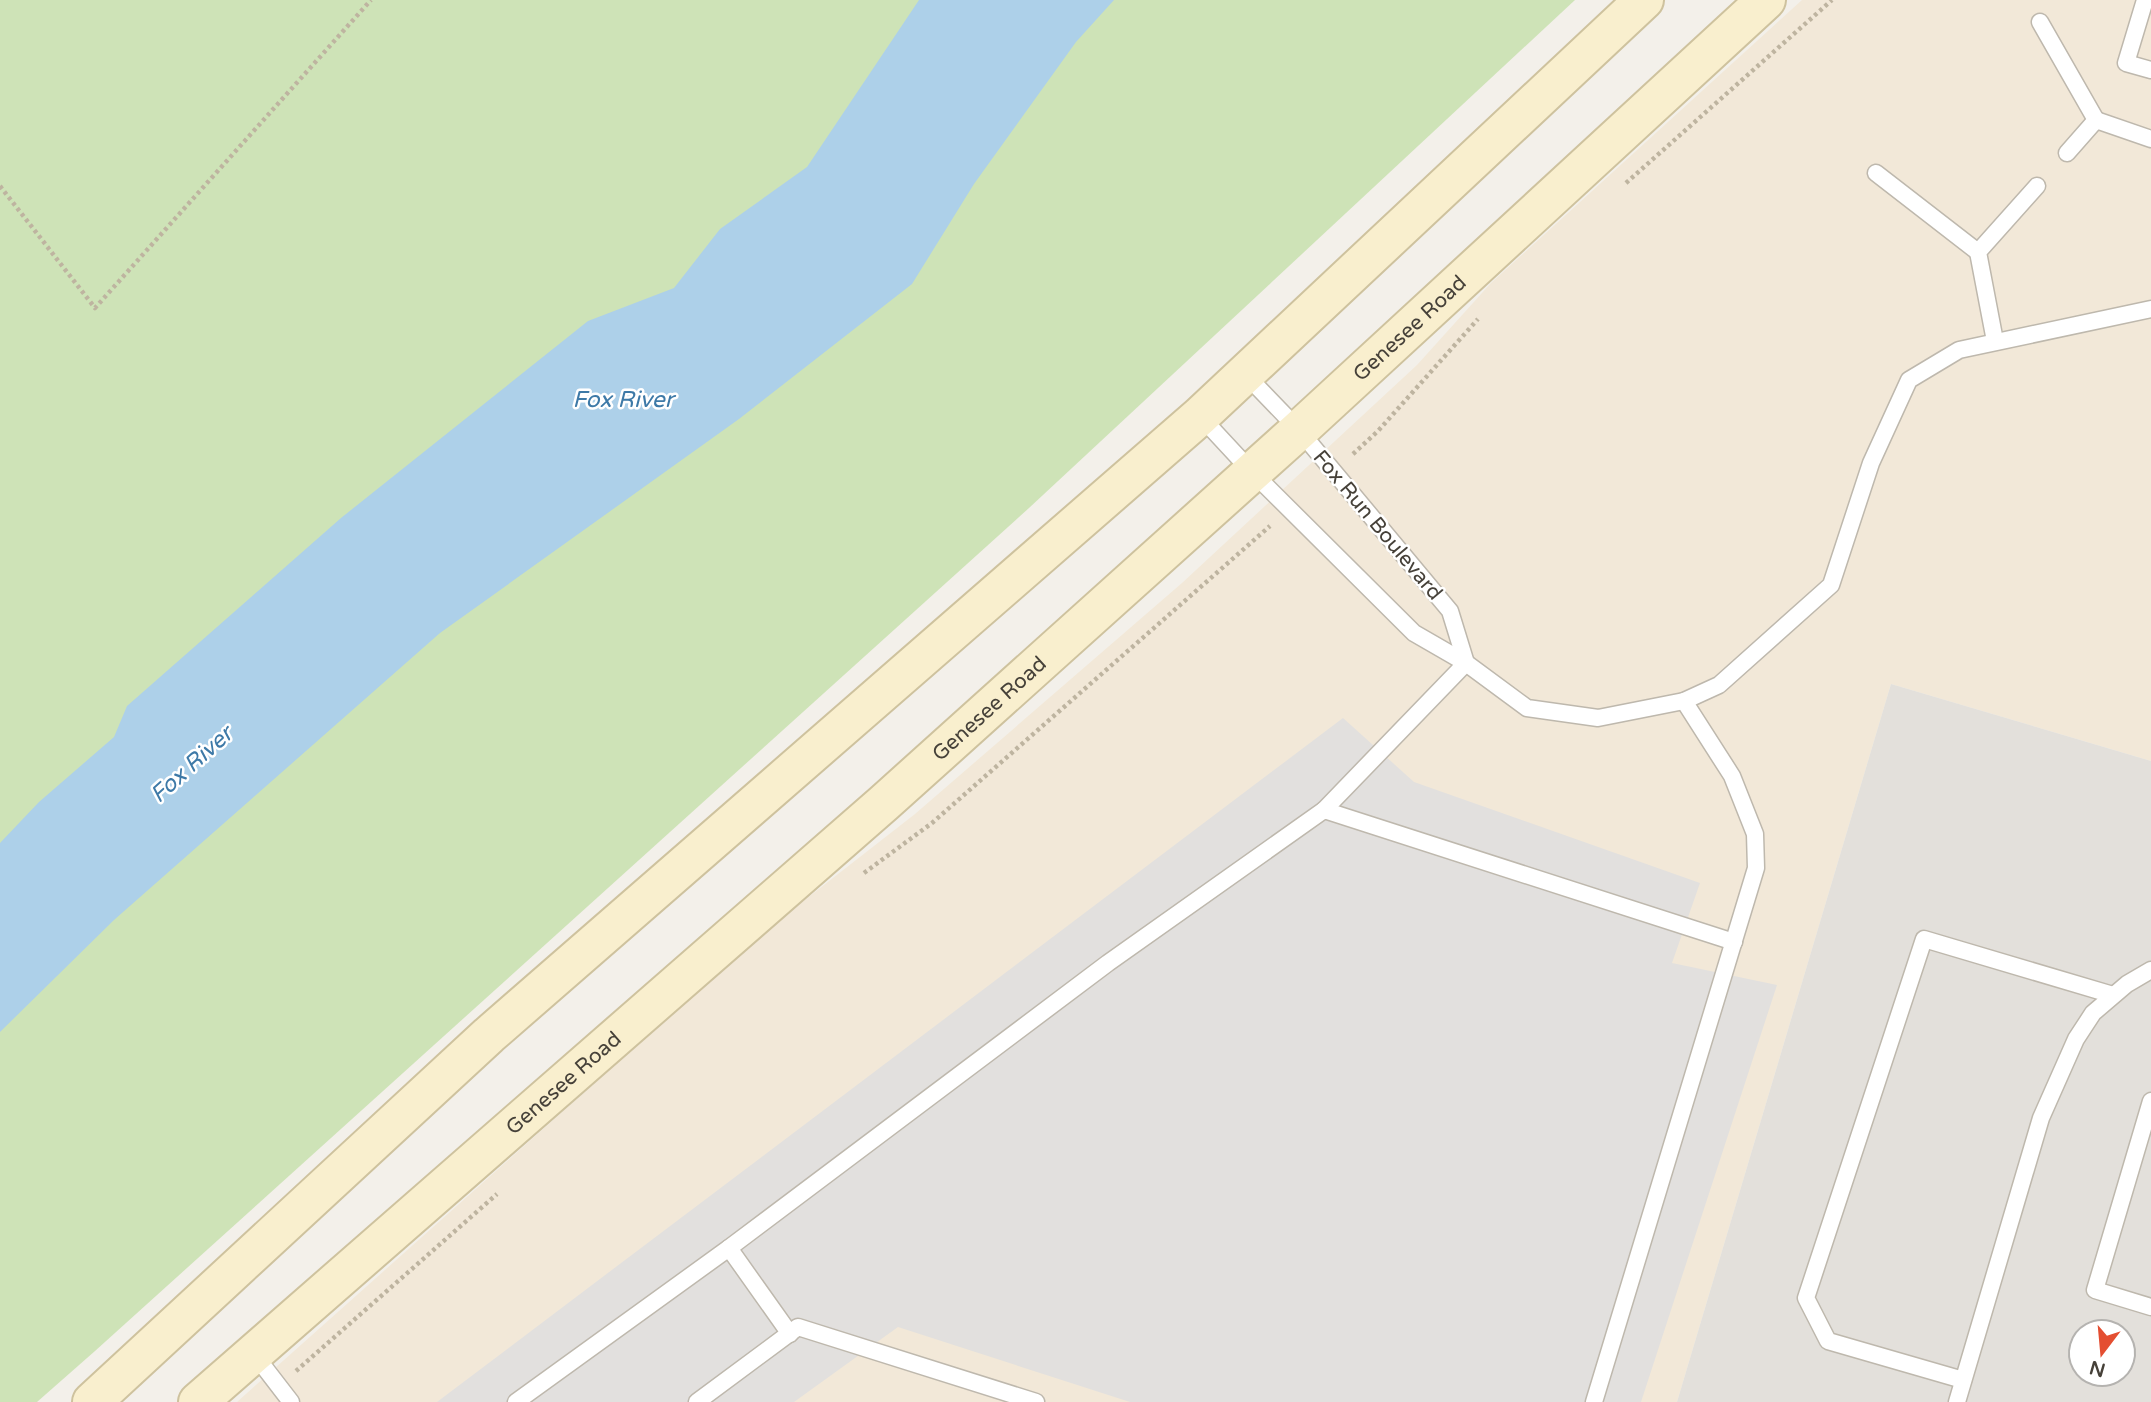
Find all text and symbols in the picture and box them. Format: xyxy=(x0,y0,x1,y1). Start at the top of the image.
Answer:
street label: Genesee Road xyxy=(1348,270,1472,387)
water label: Fox River xyxy=(572,386,677,414)
street label: Fox Run Boulevard xyxy=(1308,445,1448,605)
street label: Genesee Road xyxy=(927,651,1052,767)
water label: Fox River xyxy=(145,718,241,809)
street label: Genesee Road xyxy=(501,1026,626,1140)
north arrow xyxy=(2067,1318,2137,1388)
text: N xyxy=(2087,1356,2108,1381)

